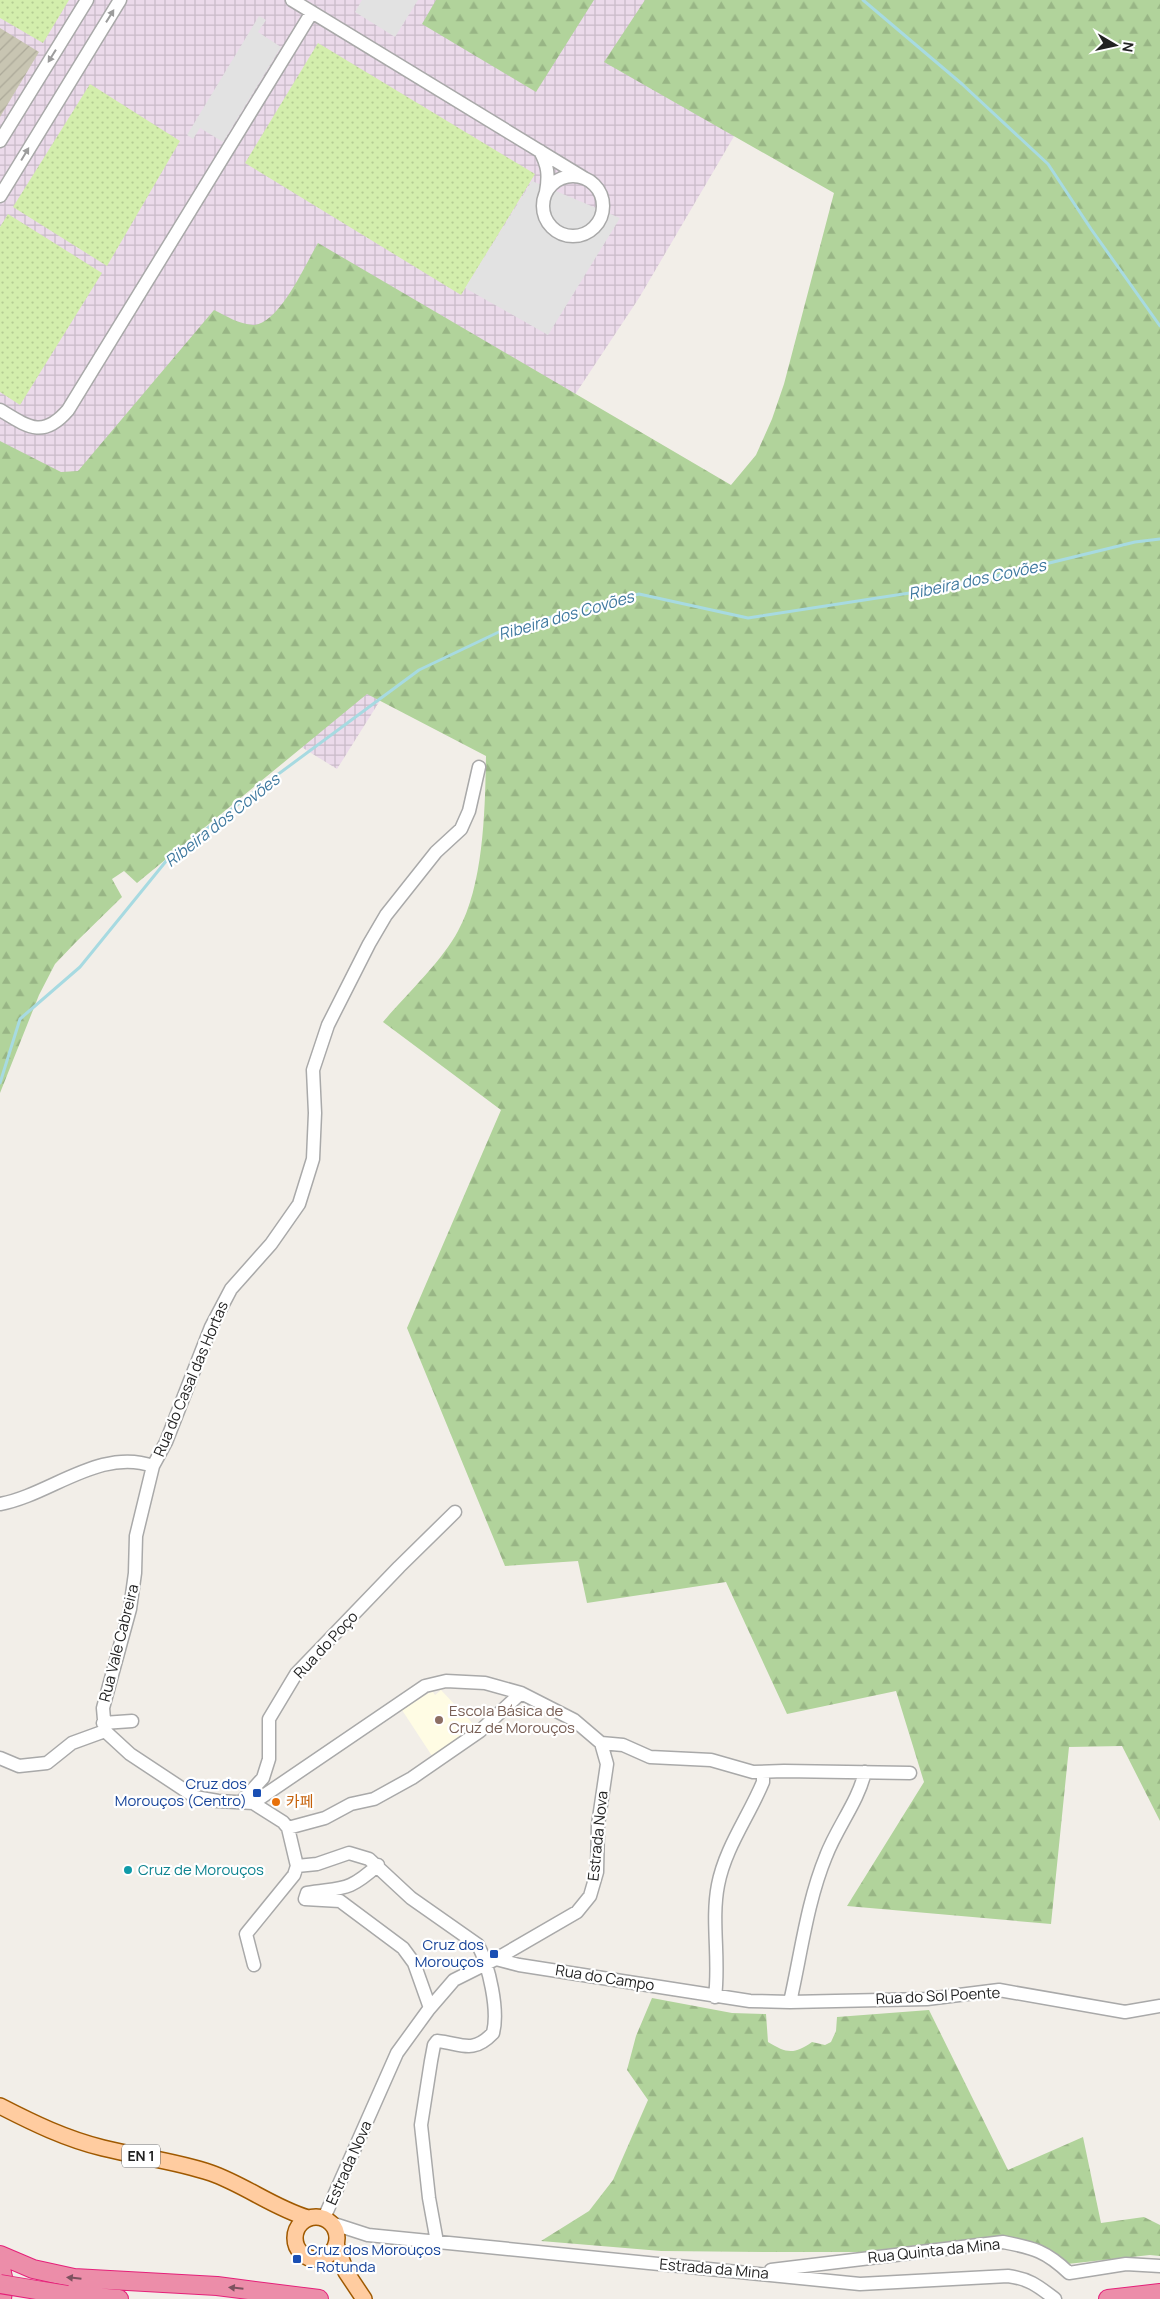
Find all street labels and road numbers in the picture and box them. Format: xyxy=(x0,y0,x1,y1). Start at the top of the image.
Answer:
street label: Rua do Casal das Hortas xyxy=(148,1298,233,1460)
street label: Rua Vale Cabreira xyxy=(94,1582,143,1704)
street label: Rua do Poço xyxy=(289,1606,362,1683)
street label: Estrada Nova xyxy=(582,1790,613,1882)
street label: Rua do Campo xyxy=(554,1959,656,1996)
street label: Rua do Sol Poente xyxy=(875,1982,1001,2009)
street label: Estrada Nova xyxy=(321,2117,377,2208)
road number: EN 1 xyxy=(122,2144,160,2168)
street label: Rua Quinta da Mina xyxy=(867,2233,1001,2268)
street label: Estrada da Mina xyxy=(659,2253,770,2284)

